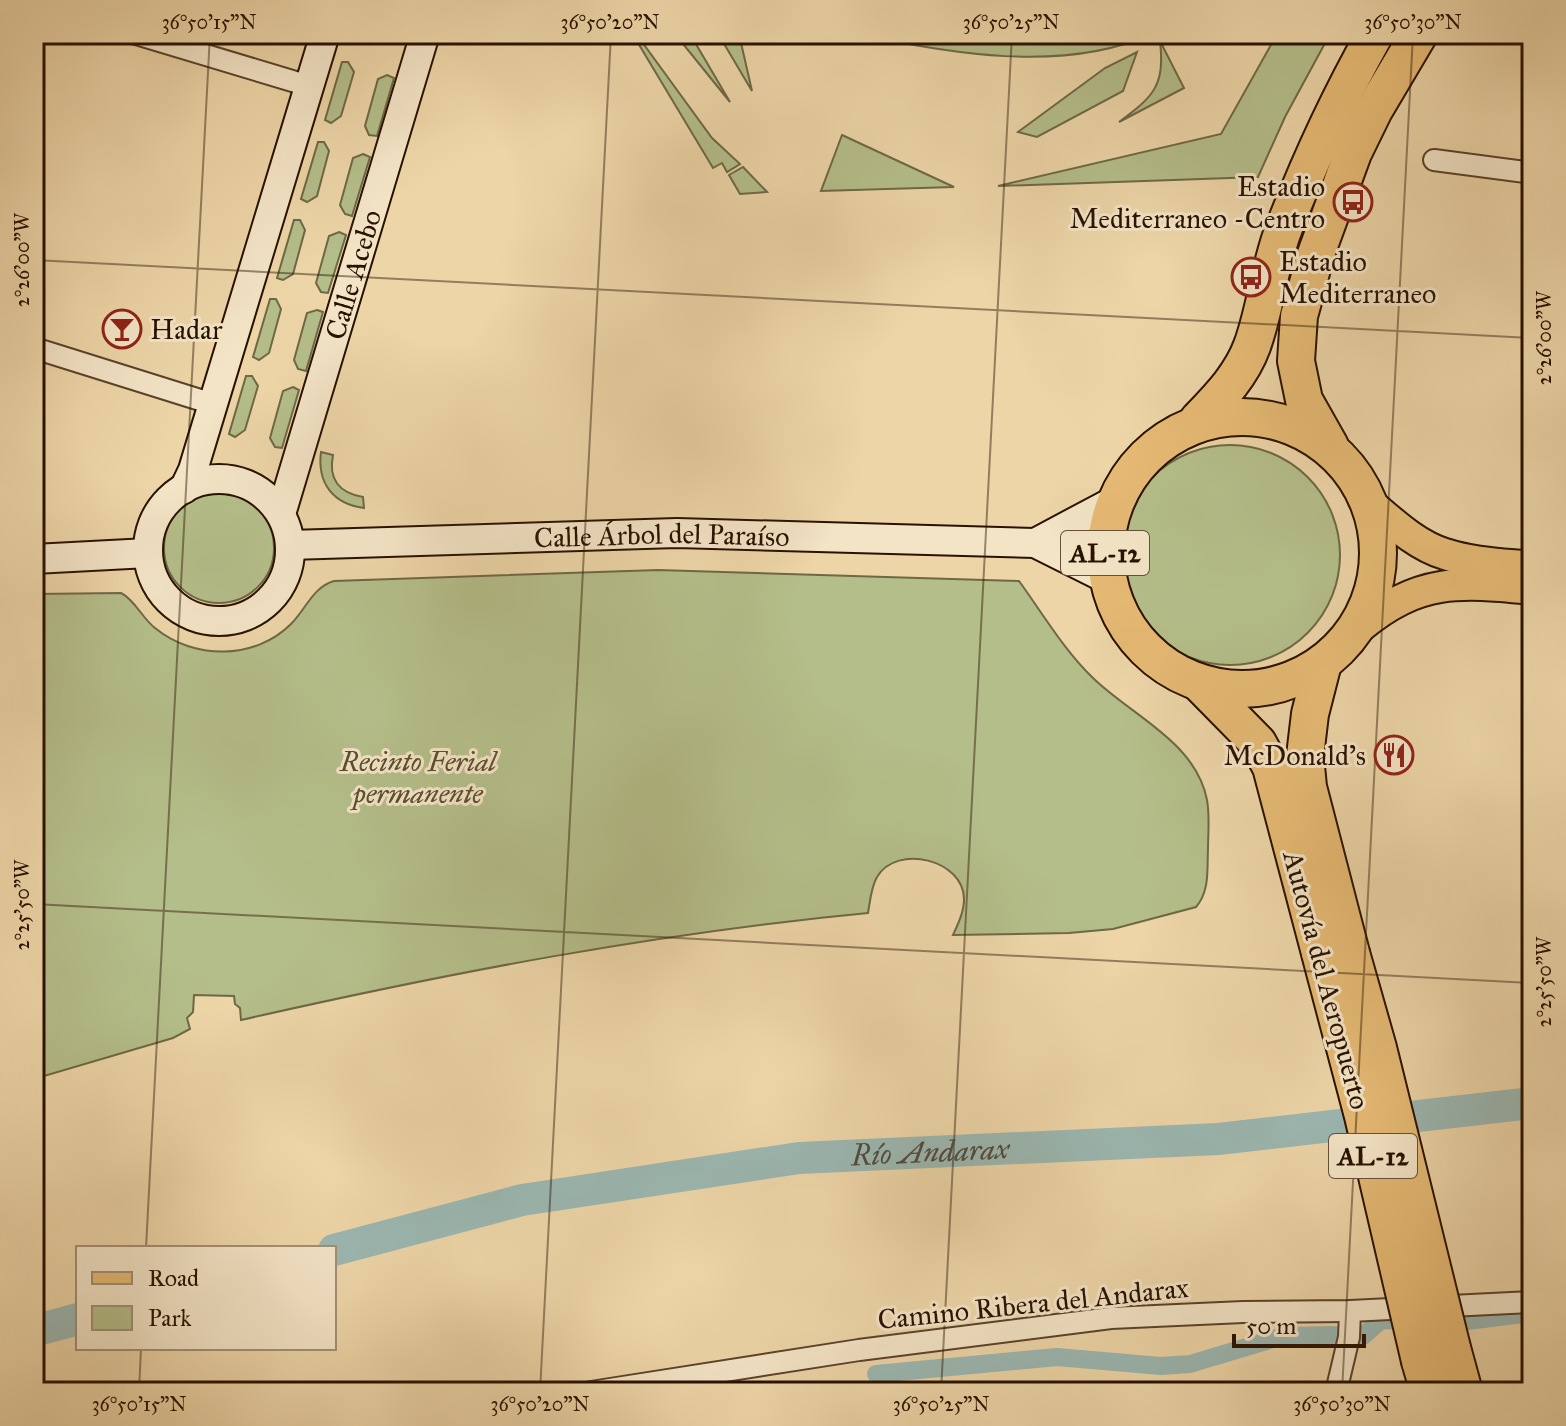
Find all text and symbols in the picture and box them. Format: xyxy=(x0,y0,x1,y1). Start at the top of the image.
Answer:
text: 36°50'15"N xyxy=(162,10,256,34)
text: 36°50'20"N xyxy=(560,10,660,34)
text: 36°50'25"N xyxy=(963,10,1059,34)
text: 36°50'30"N xyxy=(1364,10,1462,34)
place label: Estadio Mediterraneo -Centro xyxy=(1070,169,1325,236)
bus stop icon: Estadio Mediterraneo -Centro xyxy=(1332,181,1374,223)
street label: Calle Acebo xyxy=(317,206,389,344)
text: 2°26'00"W xyxy=(10,212,34,307)
place label: Estadio Mediterraneo xyxy=(1279,244,1436,311)
bus stop icon: Estadio Mediterraneo xyxy=(1230,256,1272,298)
text: 2°26'00"W xyxy=(1532,290,1556,385)
bar icon: Hadar xyxy=(101,308,143,350)
place label: Hadar xyxy=(150,312,223,347)
street label: Calle Árbol del Paraíso xyxy=(533,516,790,555)
road number: AL-12 xyxy=(1061,531,1149,575)
restaurant icon: McDonald's xyxy=(1373,734,1415,776)
place label: McDonald's xyxy=(1224,738,1366,773)
park label: Recinto Ferial permanente xyxy=(339,744,499,811)
street label: Autovía del Aeropuerto xyxy=(1275,846,1378,1113)
text: 2°25'50"W xyxy=(10,859,34,950)
text: 2°25'50"W xyxy=(1532,936,1556,1027)
water label: Río Andarax xyxy=(849,1130,1012,1174)
road number: AL-12 xyxy=(1329,1134,1417,1178)
legend xyxy=(76,1246,336,1350)
text: Road xyxy=(148,1263,199,1293)
street label: Camino Ribera del Andarax xyxy=(876,1270,1191,1337)
scale bar xyxy=(1234,1298,1364,1348)
text: Park xyxy=(148,1303,192,1333)
text: 50 m xyxy=(1246,1311,1296,1341)
text: 36°50'15"N xyxy=(92,1392,186,1416)
text: 36°50'20"N xyxy=(490,1392,590,1416)
text: 36°50'25"N xyxy=(893,1392,989,1416)
text: 36°50'30"N xyxy=(1293,1392,1391,1416)

